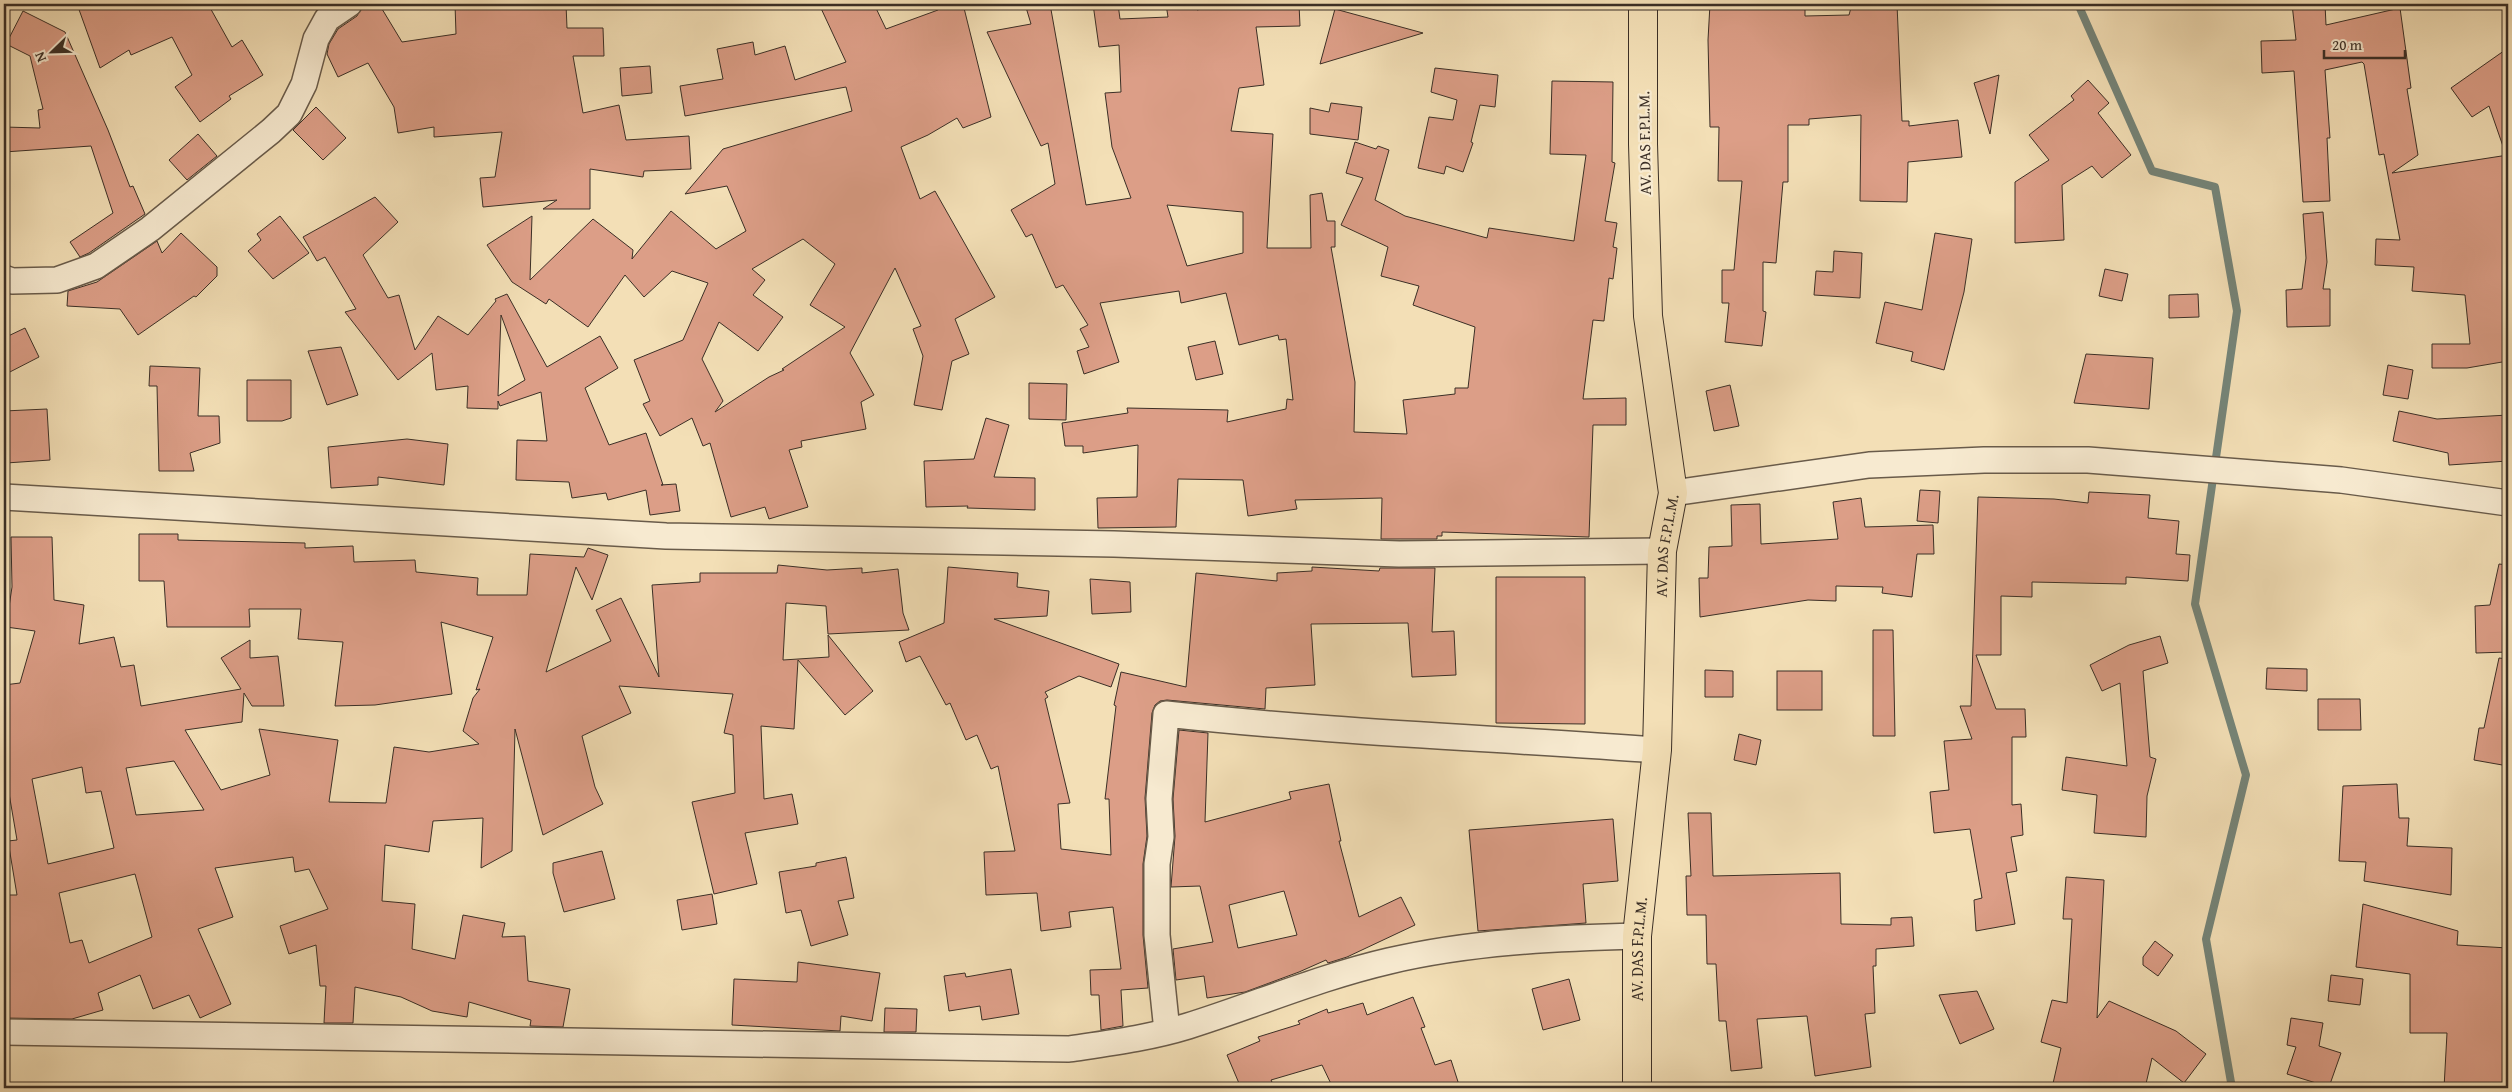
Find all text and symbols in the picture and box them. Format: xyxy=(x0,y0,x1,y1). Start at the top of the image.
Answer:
north arrow xyxy=(28,28,78,78)
scale bar xyxy=(2324,28,2406,60)
text: 20 m xyxy=(2332,34,2363,55)
text: N xyxy=(29,48,51,65)
street label: AV. DAS F.P.L.M. xyxy=(1631,91,1657,195)
street label: AV. DAS F.P.L.M. xyxy=(1649,492,1685,598)
street label: AV. DAS F.P.L.M. xyxy=(1625,896,1653,1001)

